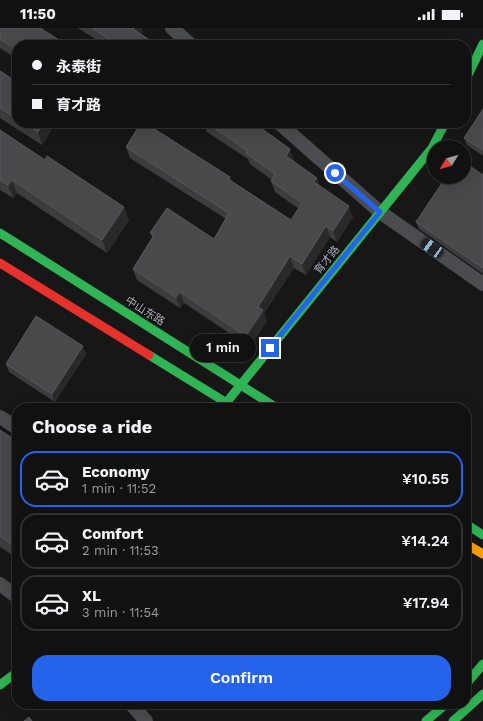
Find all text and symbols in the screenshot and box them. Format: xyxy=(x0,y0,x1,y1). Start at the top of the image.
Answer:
text: 11:50 xyxy=(20,5,56,23)
text: 永泰街 xyxy=(56,58,101,76)
text: 育才路 xyxy=(56,96,101,114)
north arrow xyxy=(427,140,471,184)
map controls xyxy=(427,140,471,184)
route start xyxy=(326,164,344,182)
car xyxy=(419,236,445,260)
street label: 育才路 xyxy=(312,243,342,277)
street label: 中山东路 xyxy=(123,294,167,328)
callout: 1 min xyxy=(190,334,256,362)
route end xyxy=(261,339,279,357)
text: 1 min xyxy=(206,340,240,355)
text: Choose a ride xyxy=(32,416,152,437)
icon: car xyxy=(34,461,70,497)
text: Economy xyxy=(82,463,149,481)
text: ¥10.55 xyxy=(402,470,449,488)
text: 1 min · 11:52 xyxy=(82,481,156,496)
icon: car xyxy=(34,523,70,559)
text: Comfort xyxy=(82,525,143,543)
text: ¥14.24 xyxy=(401,532,449,550)
text: 2 min · 11:53 xyxy=(82,543,159,558)
icon: car xyxy=(34,585,70,621)
text: XL xyxy=(82,587,101,605)
text: ¥17.94 xyxy=(403,594,449,612)
text: 3 min · 11:54 xyxy=(82,605,159,620)
button: Confirm xyxy=(32,655,451,701)

